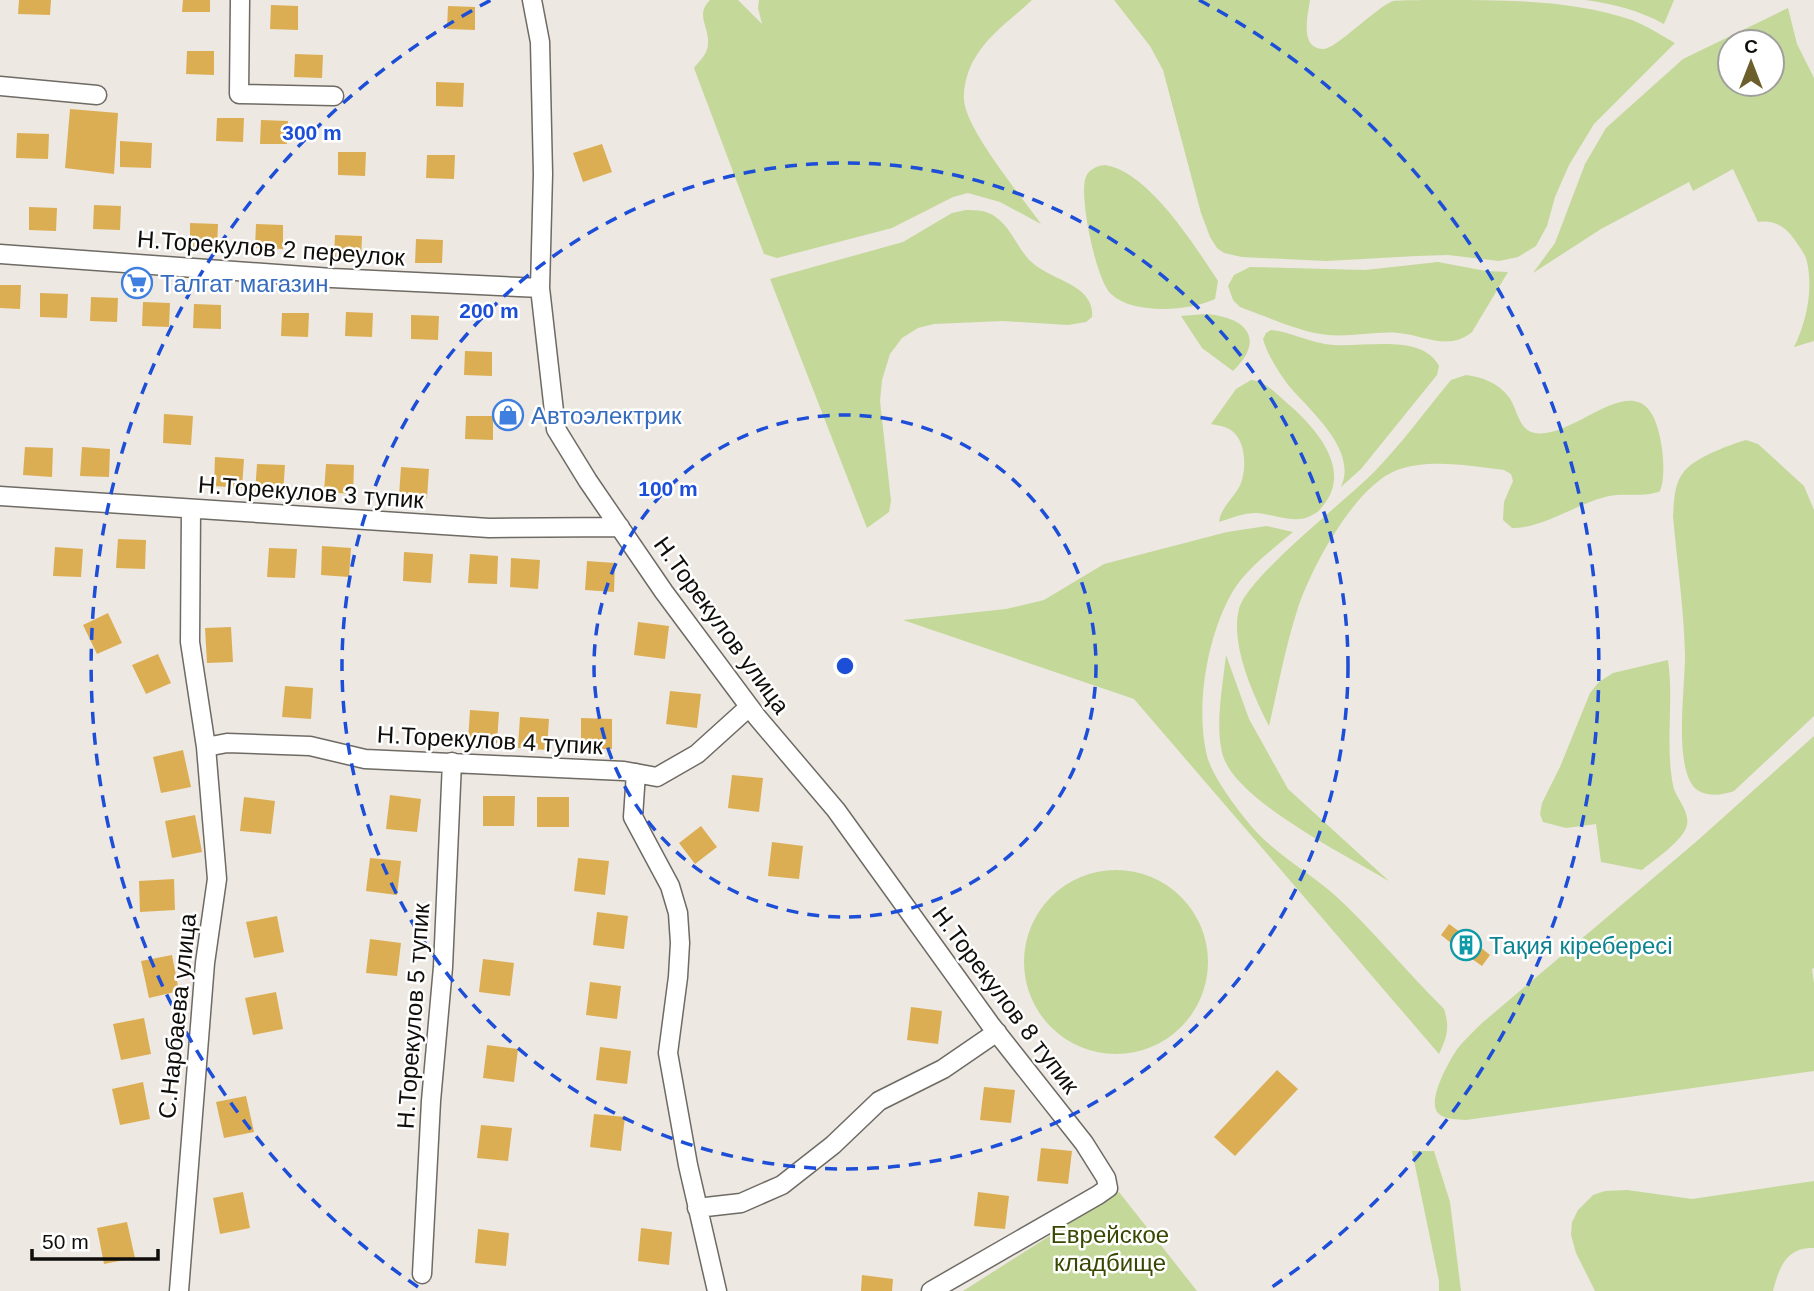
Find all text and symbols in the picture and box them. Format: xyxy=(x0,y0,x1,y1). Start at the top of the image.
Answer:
north arrow xyxy=(1716,28,1786,98)
text: С xyxy=(1744,36,1758,57)
text: 300 m xyxy=(282,121,342,144)
street label: Н.Торекулов 2 переулок xyxy=(136,225,406,271)
supermarket icon: Талгат магазин xyxy=(120,266,154,300)
place label: Талгат магазин xyxy=(160,270,328,297)
text: 200 m xyxy=(459,299,519,322)
shop icon: Автоэлектрик xyxy=(491,398,525,432)
place label: Автоэлектрик xyxy=(531,402,682,429)
street label: Н.Торекулов 3 тупик xyxy=(197,471,425,513)
text: 100 m xyxy=(638,477,698,500)
street label: Н.Торекулов улица xyxy=(649,531,796,719)
centre of rings xyxy=(833,654,857,678)
street label: Н.Торекулов 4 тупик xyxy=(376,721,604,759)
street label: Н.Торекулов 5 тупик xyxy=(392,902,434,1130)
street label: Н.Торекулов 8 тупик xyxy=(927,902,1085,1099)
street label: С.Нарбаева улица xyxy=(153,911,201,1120)
building icon: Тақия кіребересі xyxy=(1449,928,1483,962)
place label: Тақия кіребересі xyxy=(1489,932,1673,959)
scale bar xyxy=(32,1218,158,1262)
park label: Еврейское кладбище xyxy=(1051,1221,1169,1276)
text: 50 m xyxy=(42,1230,89,1253)

